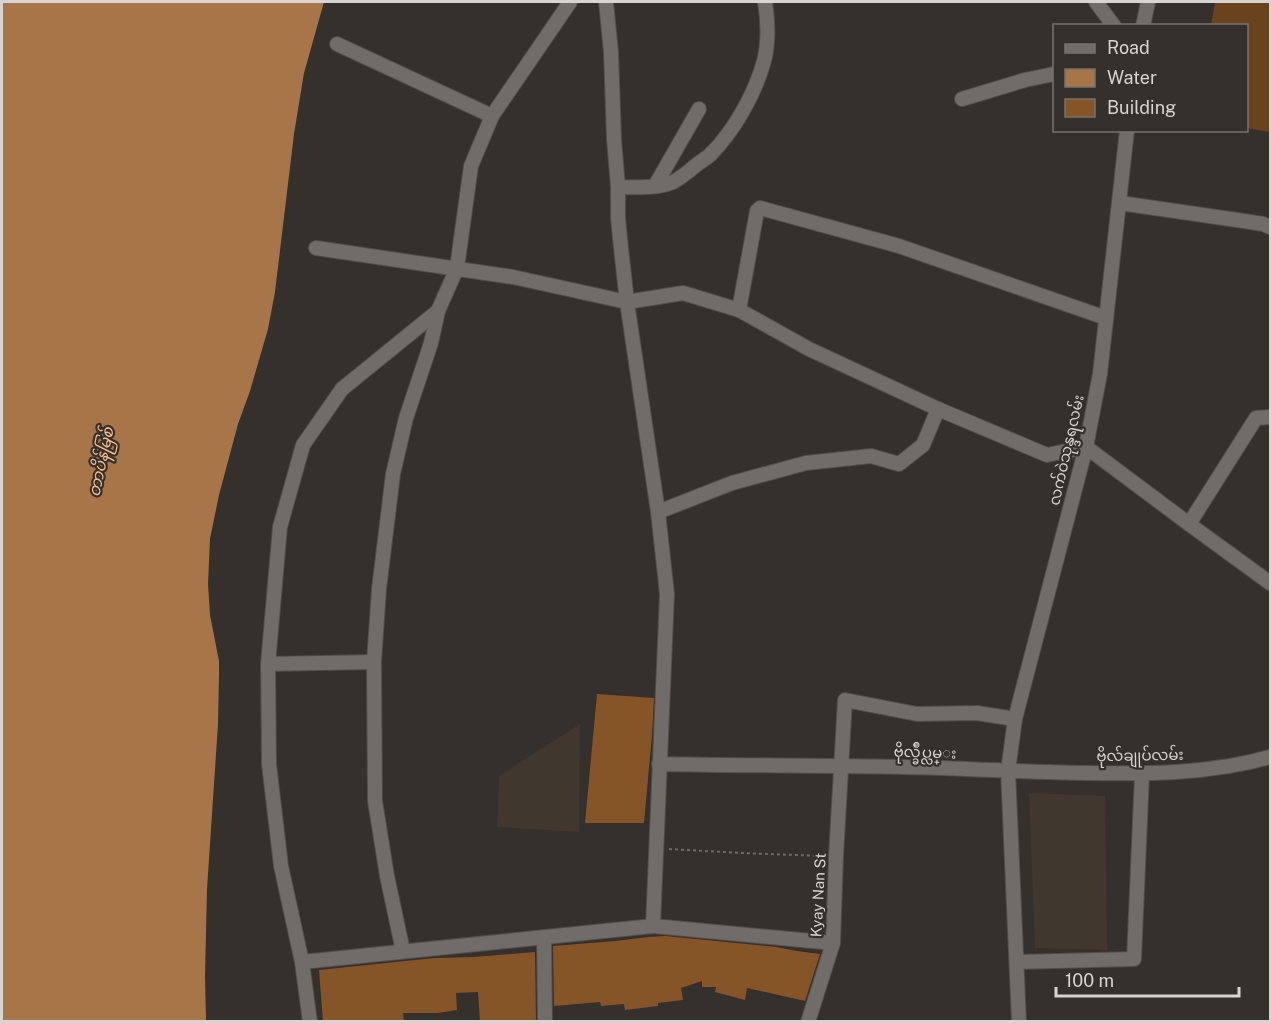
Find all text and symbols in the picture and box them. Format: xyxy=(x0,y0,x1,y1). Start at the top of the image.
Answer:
legend xyxy=(1053,24,1248,132)
text: Road xyxy=(1107,37,1150,58)
text: Water xyxy=(1107,67,1157,88)
text: Building xyxy=(1107,97,1176,118)
street label: လက်ဝဲသုန္ဒရလမ်း xyxy=(1044,393,1091,508)
water label: တာပိန်မြစ် xyxy=(82,424,122,499)
street label: ဗိုလ္ခ်ဳပ္လမ္း xyxy=(893,741,957,766)
street label: ဗိုလ်ချုပ်လမ်း xyxy=(1096,745,1184,768)
street label: Kyay Nan St xyxy=(807,852,829,938)
scale bar xyxy=(1056,960,1239,998)
text: 100 m xyxy=(1065,970,1114,991)

